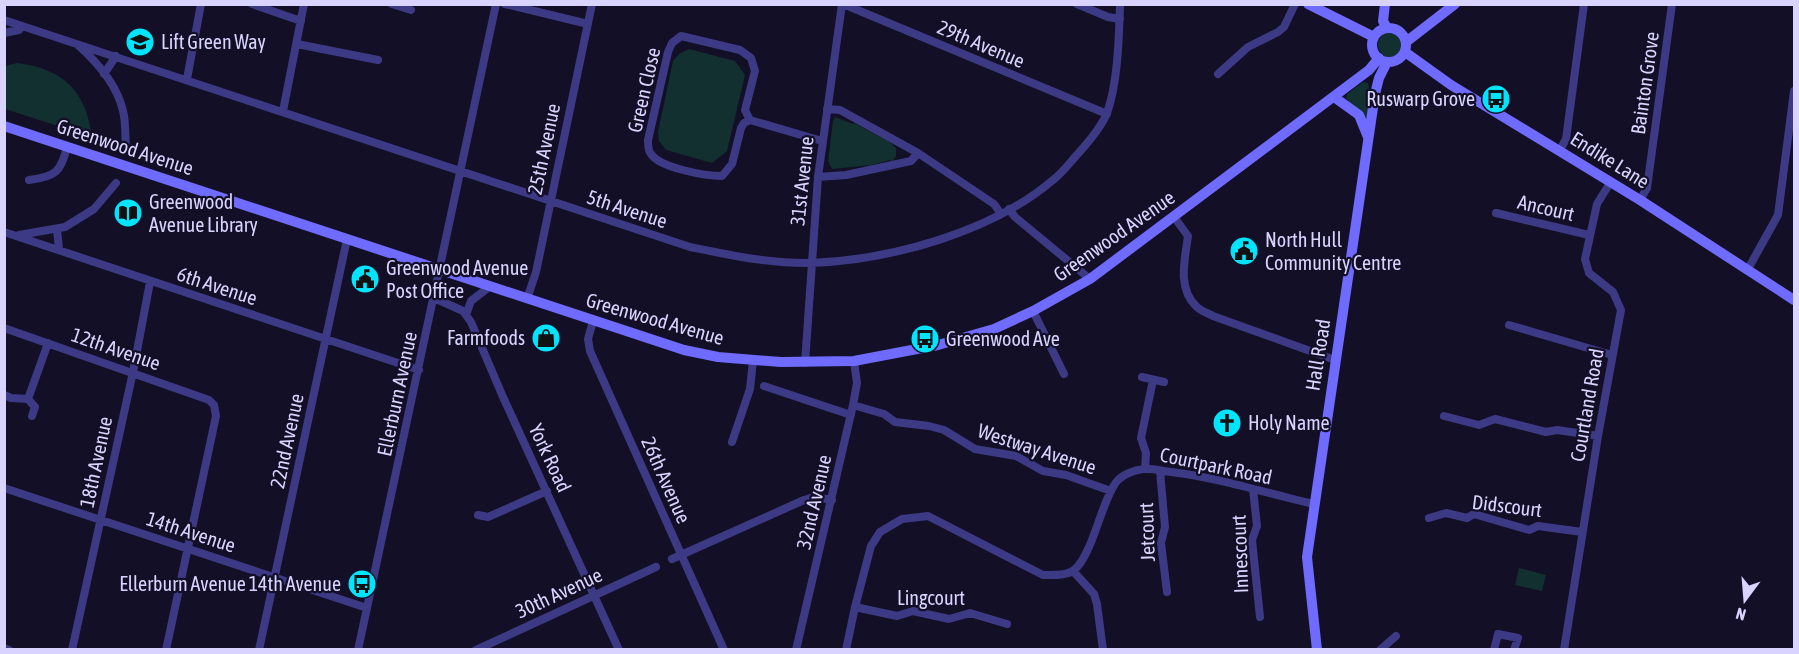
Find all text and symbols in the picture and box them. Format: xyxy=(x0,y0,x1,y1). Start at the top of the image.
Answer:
street label: 29th Avenue xyxy=(934,15,1028,72)
school or university icon: Lift Green Way xyxy=(124,26,156,58)
place label: Lift Green Way xyxy=(161,30,266,53)
street label: Bainton Grove xyxy=(1626,30,1663,136)
street label: Green Close xyxy=(623,45,664,135)
bus stop icon: Ruswarp Grove xyxy=(1480,83,1512,115)
place label: Ruswarp Grove xyxy=(1366,87,1475,110)
street label: 25th Avenue xyxy=(523,101,564,196)
street label: Greenwood Avenue xyxy=(54,114,196,179)
street label: Endike Lane xyxy=(1567,126,1654,193)
street label: 31st Avenue xyxy=(785,135,818,227)
street label: 5th Avenue xyxy=(584,185,670,232)
street label: Greenwood Avenue xyxy=(1049,185,1179,286)
place label: Greenwood Avenue Library xyxy=(149,190,258,236)
street label: Ancourt xyxy=(1516,190,1577,225)
library icon: Greenwood Avenue Library xyxy=(112,197,144,229)
place label: North Hull Community Centre xyxy=(1265,228,1401,274)
public building icon: North Hull Community Centre xyxy=(1228,235,1260,267)
place label: Greenwood Avenue Post Office xyxy=(386,256,528,302)
street label: 6th Avenue xyxy=(174,262,260,309)
public building icon: Greenwood Avenue Post Office xyxy=(349,263,381,295)
street label: Greenwood Avenue xyxy=(584,288,727,349)
street label: Hall Road xyxy=(1300,317,1335,393)
shop icon: Farmfoods xyxy=(530,322,562,354)
street label: 12th Avenue xyxy=(69,323,164,374)
bus stop icon: Greenwood Ave xyxy=(909,323,941,355)
place label: Farmfoods xyxy=(447,326,525,349)
place label: Greenwood Ave xyxy=(946,327,1060,350)
street label: Ellerburn Avenue xyxy=(372,330,421,458)
street label: Courtland Road xyxy=(1565,347,1608,463)
street label: 22nd Avenue xyxy=(265,392,308,490)
church icon: Holy Name xyxy=(1211,407,1243,439)
place label: Holy Name xyxy=(1248,411,1330,434)
street label: 18th Avenue xyxy=(75,414,116,509)
street label: Westway Avenue xyxy=(975,419,1099,478)
street label: York Road xyxy=(525,420,576,496)
street label: 26th Avenue xyxy=(637,433,696,527)
street label: Courtpark Road xyxy=(1158,442,1274,489)
street label: 32nd Avenue xyxy=(791,452,836,551)
street label: Didscourt xyxy=(1471,490,1544,521)
street label: Jetcourt xyxy=(1134,502,1159,562)
street label: 14th Avenue xyxy=(144,506,239,557)
street label: Innescourt xyxy=(1227,514,1252,594)
street label: 30th Avenue xyxy=(512,563,606,622)
bus stop icon: Ellerburn Avenue 14th Avenue xyxy=(346,568,378,600)
north arrow xyxy=(1715,570,1775,630)
place label: Ellerburn Avenue 14th Avenue xyxy=(119,572,341,595)
street label: Lingcourt xyxy=(897,586,965,609)
text: N xyxy=(1734,604,1748,624)

